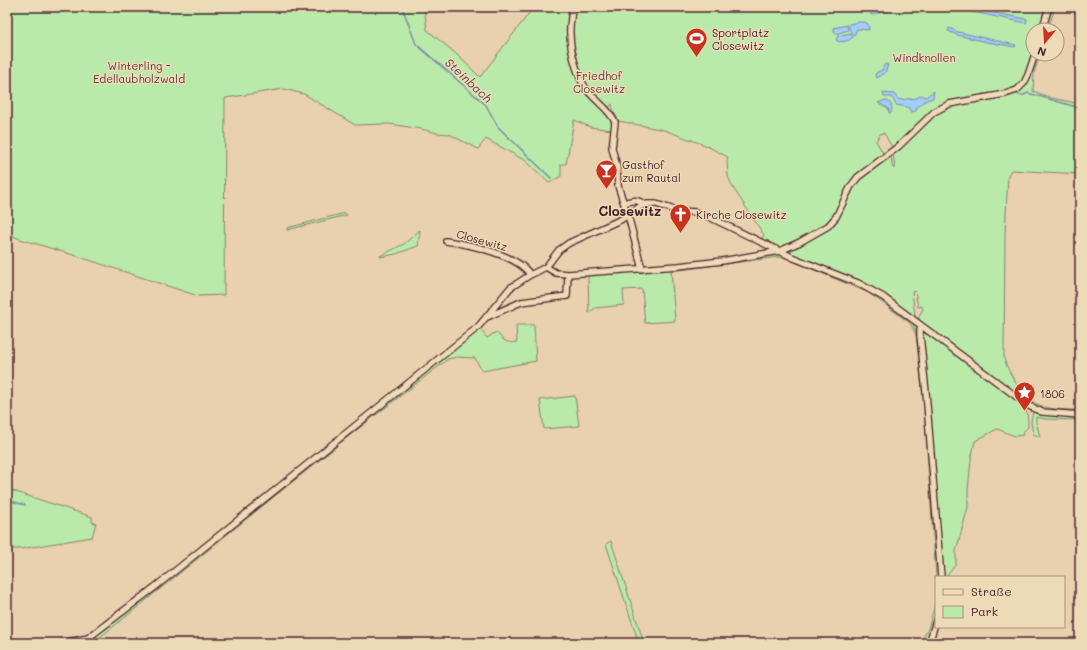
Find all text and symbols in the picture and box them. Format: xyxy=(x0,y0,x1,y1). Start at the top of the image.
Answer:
north arrow xyxy=(1025,22,1065,62)
sports icon: Sportplatz Closewitz xyxy=(684,25,710,58)
place label: Sportplatz Closewitz xyxy=(712,25,769,53)
text: N xyxy=(1035,44,1048,60)
park label: Windknollen xyxy=(893,50,955,65)
water label: Steinbach xyxy=(442,54,496,106)
park label: Winterling - Edellaubholzwald xyxy=(93,58,185,86)
park label: Friedhof Closewitz xyxy=(573,68,625,96)
bar icon: Gasthof zum Rautal xyxy=(594,157,620,190)
place label: Gasthof zum Rautal xyxy=(622,157,681,185)
church icon: Kirche Closewitz xyxy=(667,201,693,234)
district label: Closewitz xyxy=(599,202,661,219)
place label: Kirche Closewitz xyxy=(696,207,787,222)
street label: Closewitz xyxy=(455,226,509,254)
place icon: 1806 xyxy=(1011,380,1037,413)
place label: 1806 xyxy=(1040,386,1065,401)
legend xyxy=(935,576,1065,628)
text: Straße xyxy=(971,583,1012,599)
text: Park xyxy=(971,603,998,619)

